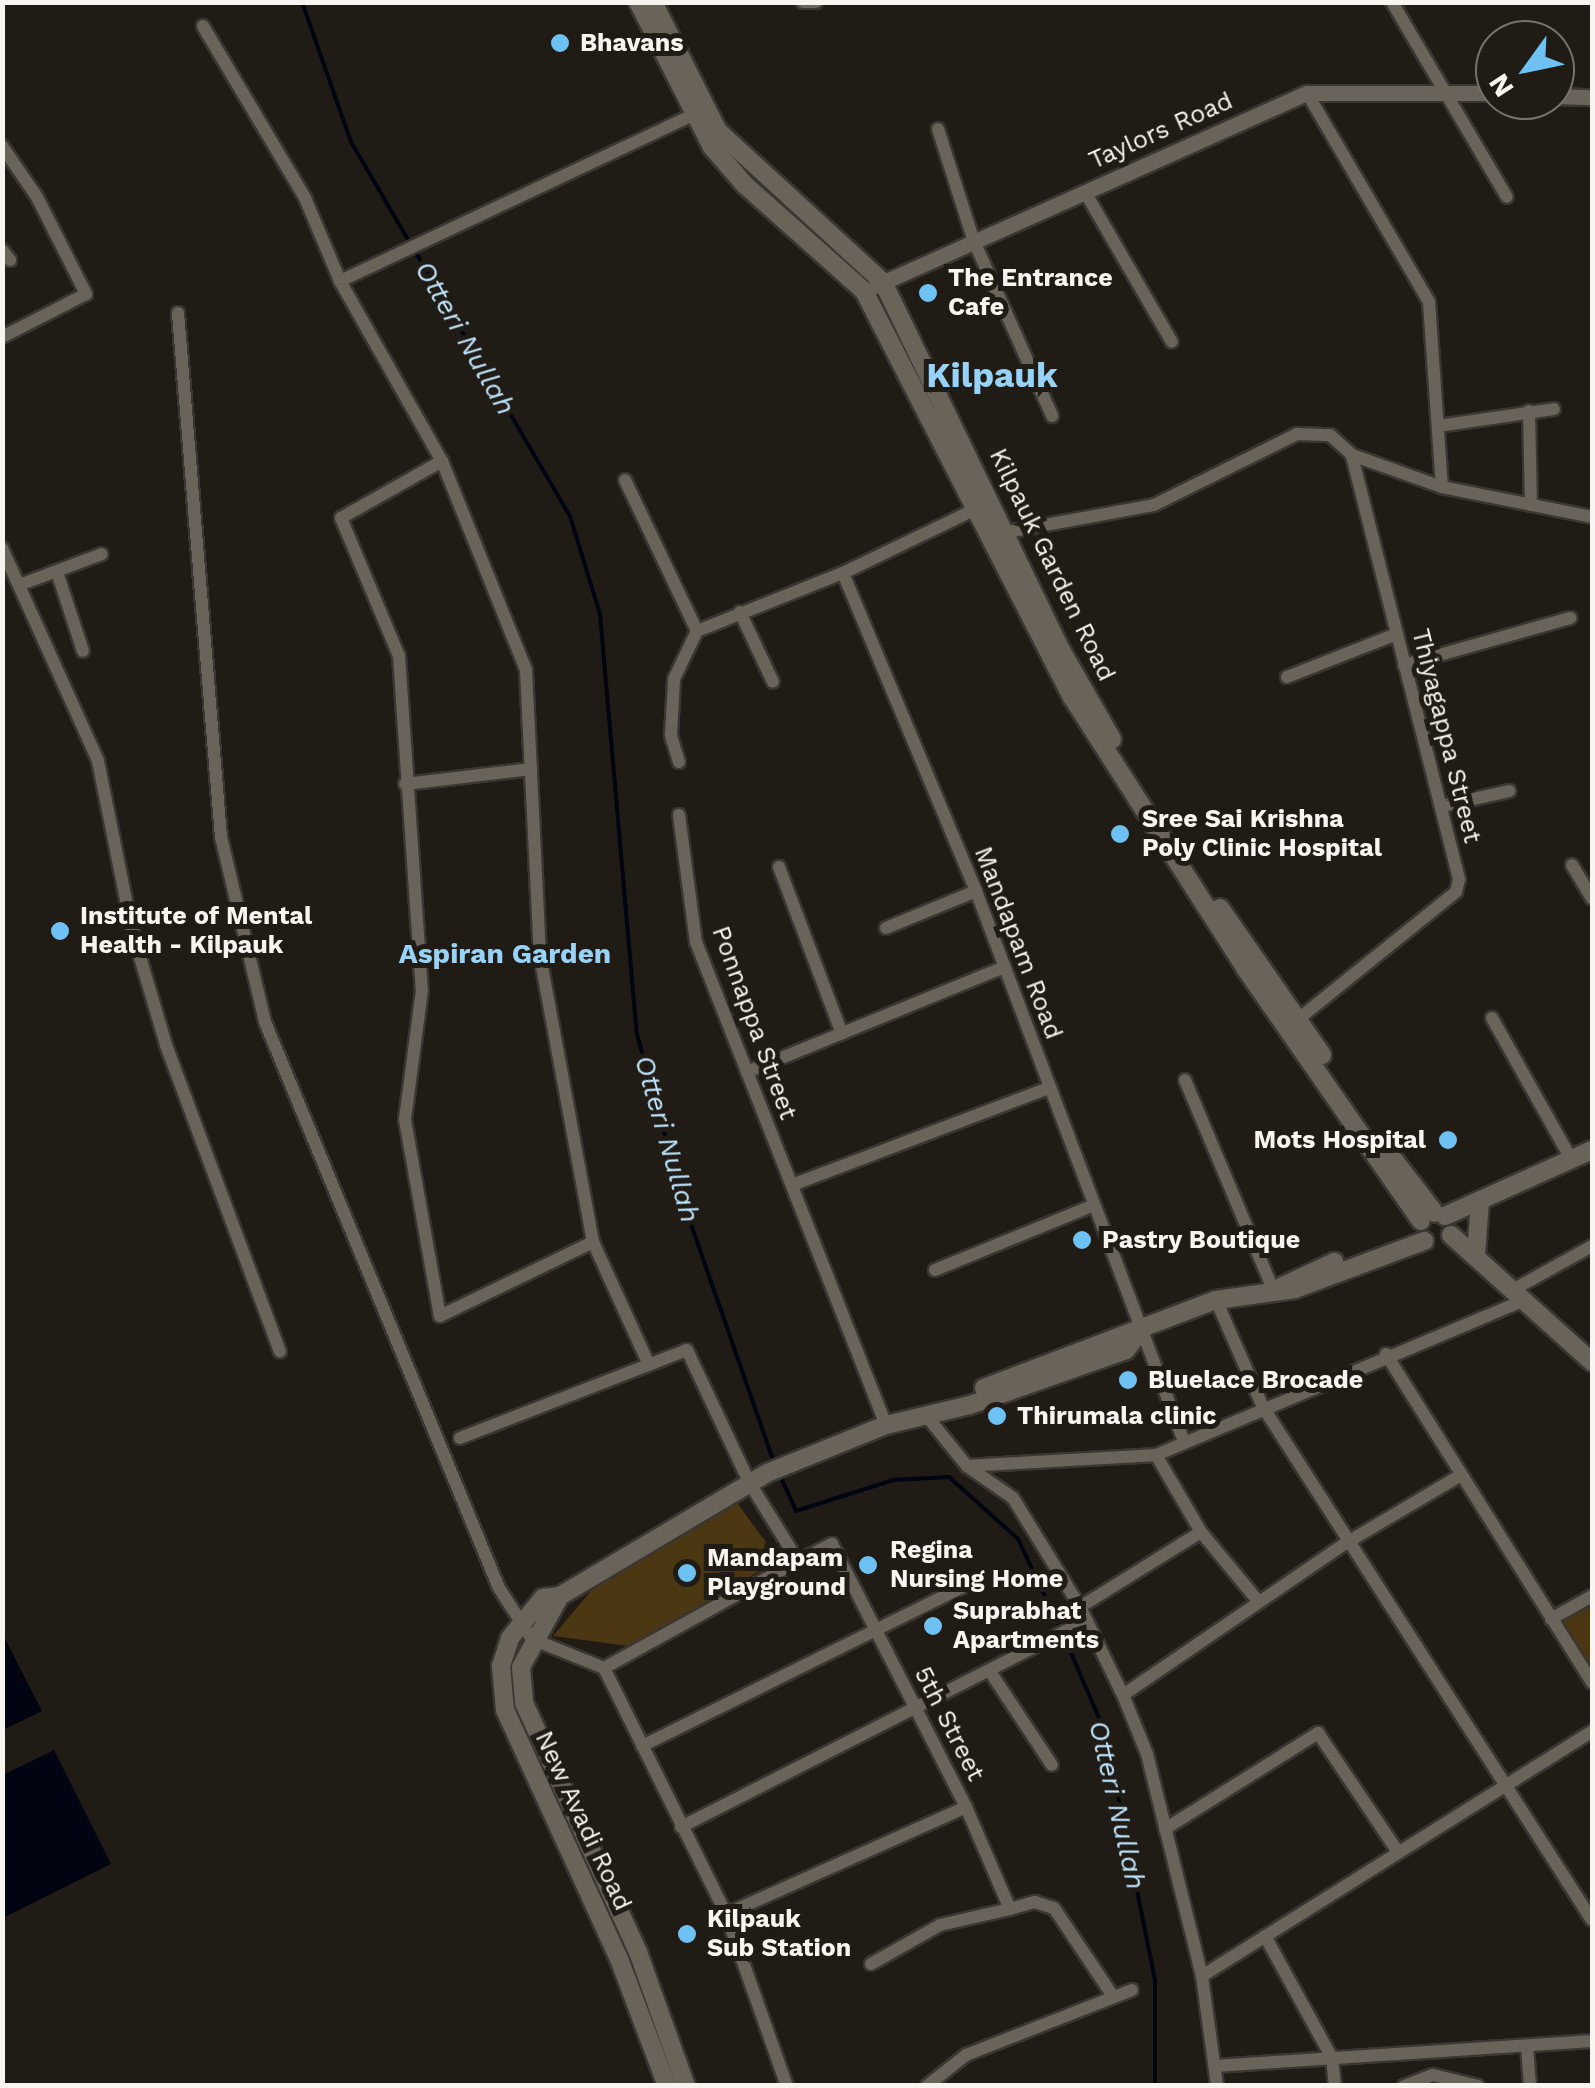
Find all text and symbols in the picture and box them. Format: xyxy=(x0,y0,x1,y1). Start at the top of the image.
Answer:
north arrow xyxy=(1475,20,1575,120)
place label: Bhavans xyxy=(580,28,684,58)
marker: Bhavans xyxy=(549,32,571,54)
text: N xyxy=(1482,68,1521,103)
street label: Taylors Road xyxy=(1085,86,1237,176)
water label: Otteri Nullah xyxy=(407,255,523,421)
place label: The Entrance Cafe xyxy=(948,264,1113,323)
marker: The Entrance Cafe xyxy=(917,282,939,304)
district label: Kilpauk xyxy=(926,354,1058,396)
street label: Kilpauk Garden Road xyxy=(982,443,1122,687)
street label: Thiyagappa Street xyxy=(1405,626,1487,846)
place label: Sree Sai Krishna Poly Clinic Hospital xyxy=(1142,805,1382,864)
marker: Sree Sai Krishna Poly Clinic Hospital xyxy=(1107,821,1133,847)
street label: Mandapam Road xyxy=(967,842,1069,1044)
place label: Institute of Mental Health - Kilpauk xyxy=(80,902,313,961)
marker: Institute of Mental Health - Kilpauk xyxy=(49,920,71,942)
street label: Ponnappa Street xyxy=(705,922,803,1124)
district label: Aspiran Garden xyxy=(399,937,611,971)
water label: Otteri Nullah xyxy=(627,1052,707,1226)
place label: Mots Hospital xyxy=(1254,1125,1426,1155)
marker: Mots Hospital xyxy=(1435,1127,1461,1153)
place label: Pastry Boutique xyxy=(1102,1225,1301,1255)
marker: Pastry Boutique xyxy=(1071,1229,1093,1251)
place label: Bluelace Brocade xyxy=(1148,1365,1363,1395)
marker: Bluelace Brocade xyxy=(1117,1369,1139,1391)
place label: Thirumala clinic xyxy=(1017,1401,1217,1431)
marker: Thirumala clinic xyxy=(986,1405,1008,1427)
place label: Regina Nursing Home xyxy=(890,1536,1063,1595)
place label: Mandapam Playground xyxy=(707,1544,846,1603)
marker: Regina Nursing Home xyxy=(855,1552,881,1578)
marker: Mandapam Playground xyxy=(676,1562,698,1584)
place label: Suprabhat Apartments xyxy=(953,1597,1099,1656)
marker: Suprabhat Apartments xyxy=(922,1615,944,1637)
street label: 5th Street xyxy=(907,1662,991,1786)
water label: Otteri Nullah xyxy=(1081,1717,1153,1893)
street label: New Avadi Road xyxy=(528,1726,638,1916)
place label: Kilpauk Sub Station xyxy=(707,1905,851,1964)
marker: Kilpauk Sub Station xyxy=(676,1923,698,1945)

